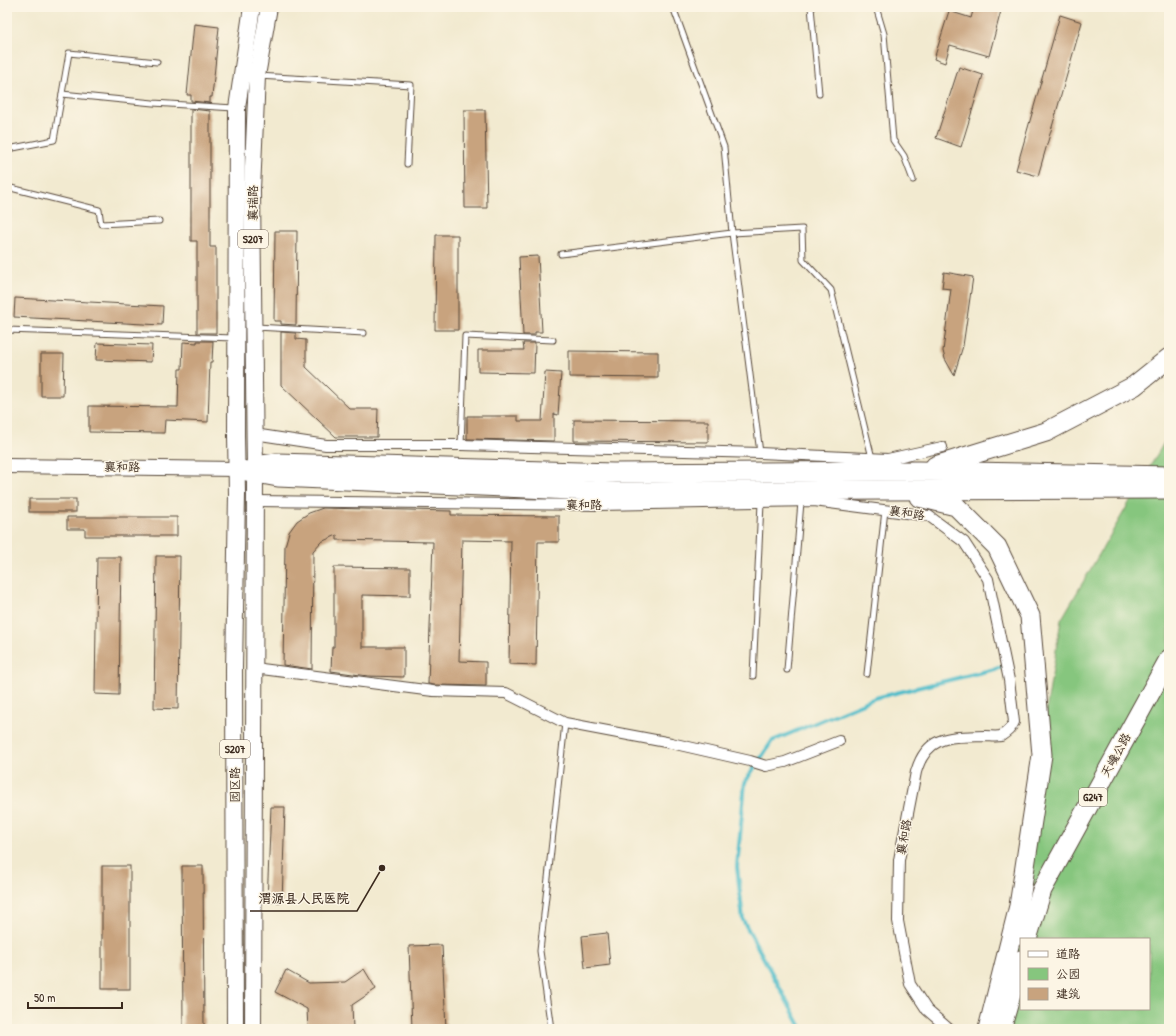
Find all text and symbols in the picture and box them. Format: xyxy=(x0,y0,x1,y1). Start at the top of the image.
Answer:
street label: 襄瑞路 xyxy=(244,185,261,221)
road number: S207 xyxy=(238,230,268,248)
street label: 襄和路 xyxy=(104,458,140,475)
street label: 襄和路 xyxy=(566,496,602,513)
street label: 襄和路 xyxy=(888,501,926,524)
street label: 天巉公路 xyxy=(1096,730,1135,780)
road number: S207 xyxy=(220,740,250,758)
street label: 园区路 xyxy=(226,767,243,803)
road number: G247 xyxy=(1079,788,1107,806)
street label: 襄和路 xyxy=(892,818,915,856)
callout: 渭源县人民医院 xyxy=(250,886,357,911)
text: 渭源县人民医院 xyxy=(258,889,350,907)
legend xyxy=(1020,938,1150,1010)
text: 道路 xyxy=(1056,945,1080,962)
text: 公园 xyxy=(1056,965,1080,982)
scale bar xyxy=(28,984,122,1010)
text: 建筑 xyxy=(1056,985,1080,1002)
text: 50 m xyxy=(34,989,55,1006)

